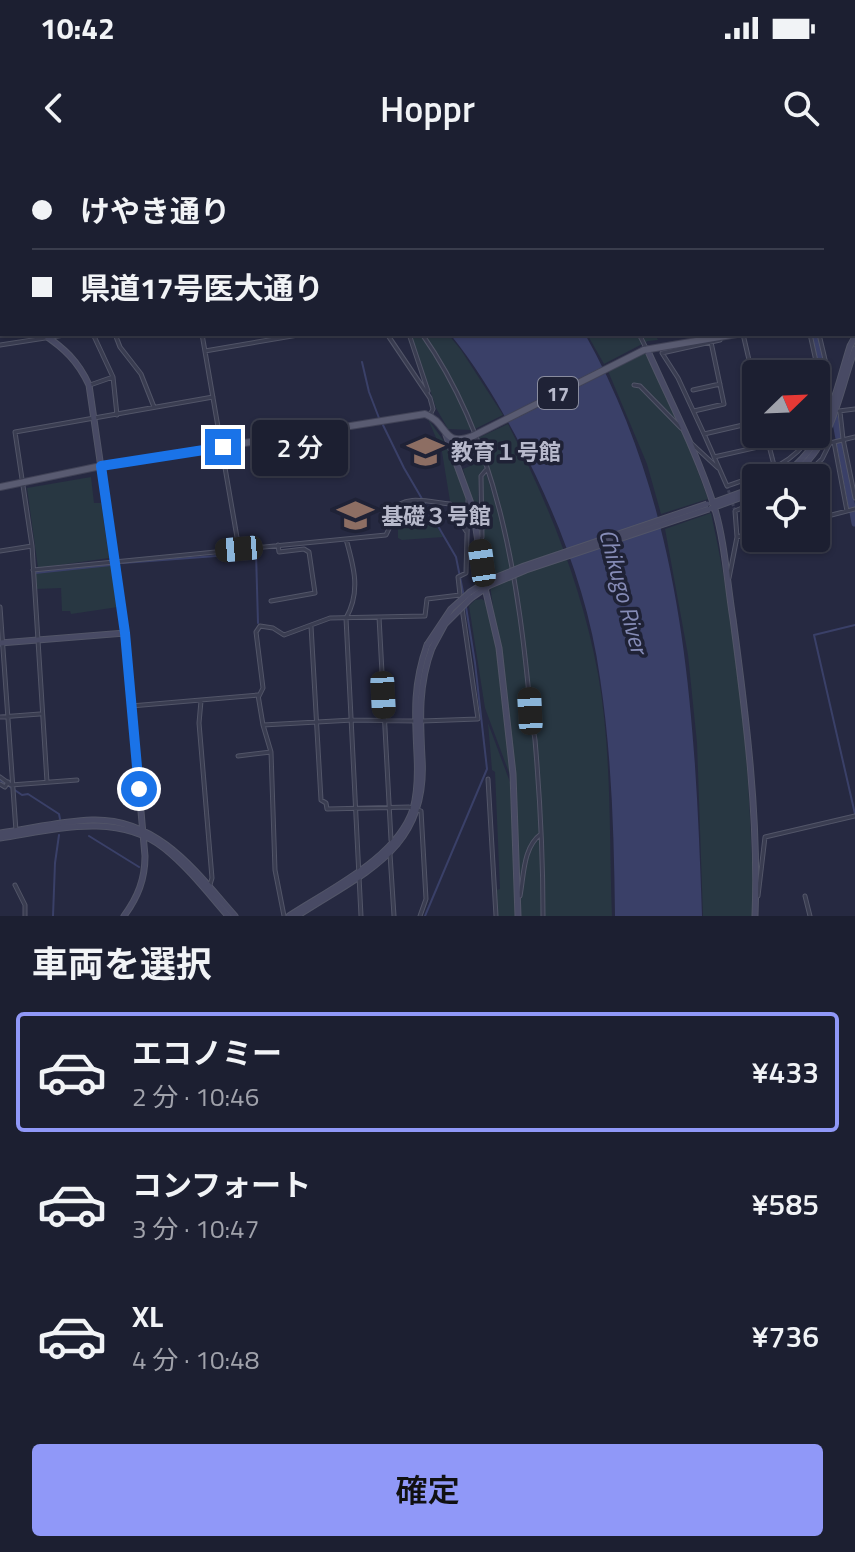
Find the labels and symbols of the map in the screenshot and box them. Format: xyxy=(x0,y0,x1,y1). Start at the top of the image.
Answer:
north arrow xyxy=(742,360,830,448)
road number: 17 xyxy=(538,377,578,409)
callout: 2 分 xyxy=(251,419,347,475)
route end xyxy=(205,429,241,465)
school or university icon: 教育１号館 xyxy=(406,433,444,471)
place label: 教育１号館 xyxy=(451,435,561,469)
school or university icon: 基礎３号館 xyxy=(336,497,374,535)
place label: 基礎３号館 xyxy=(381,499,491,533)
water label: Chikugo River xyxy=(590,525,659,661)
car xyxy=(214,535,264,563)
car xyxy=(467,538,497,588)
car xyxy=(370,670,396,720)
car xyxy=(517,686,543,736)
route start xyxy=(121,771,157,807)

